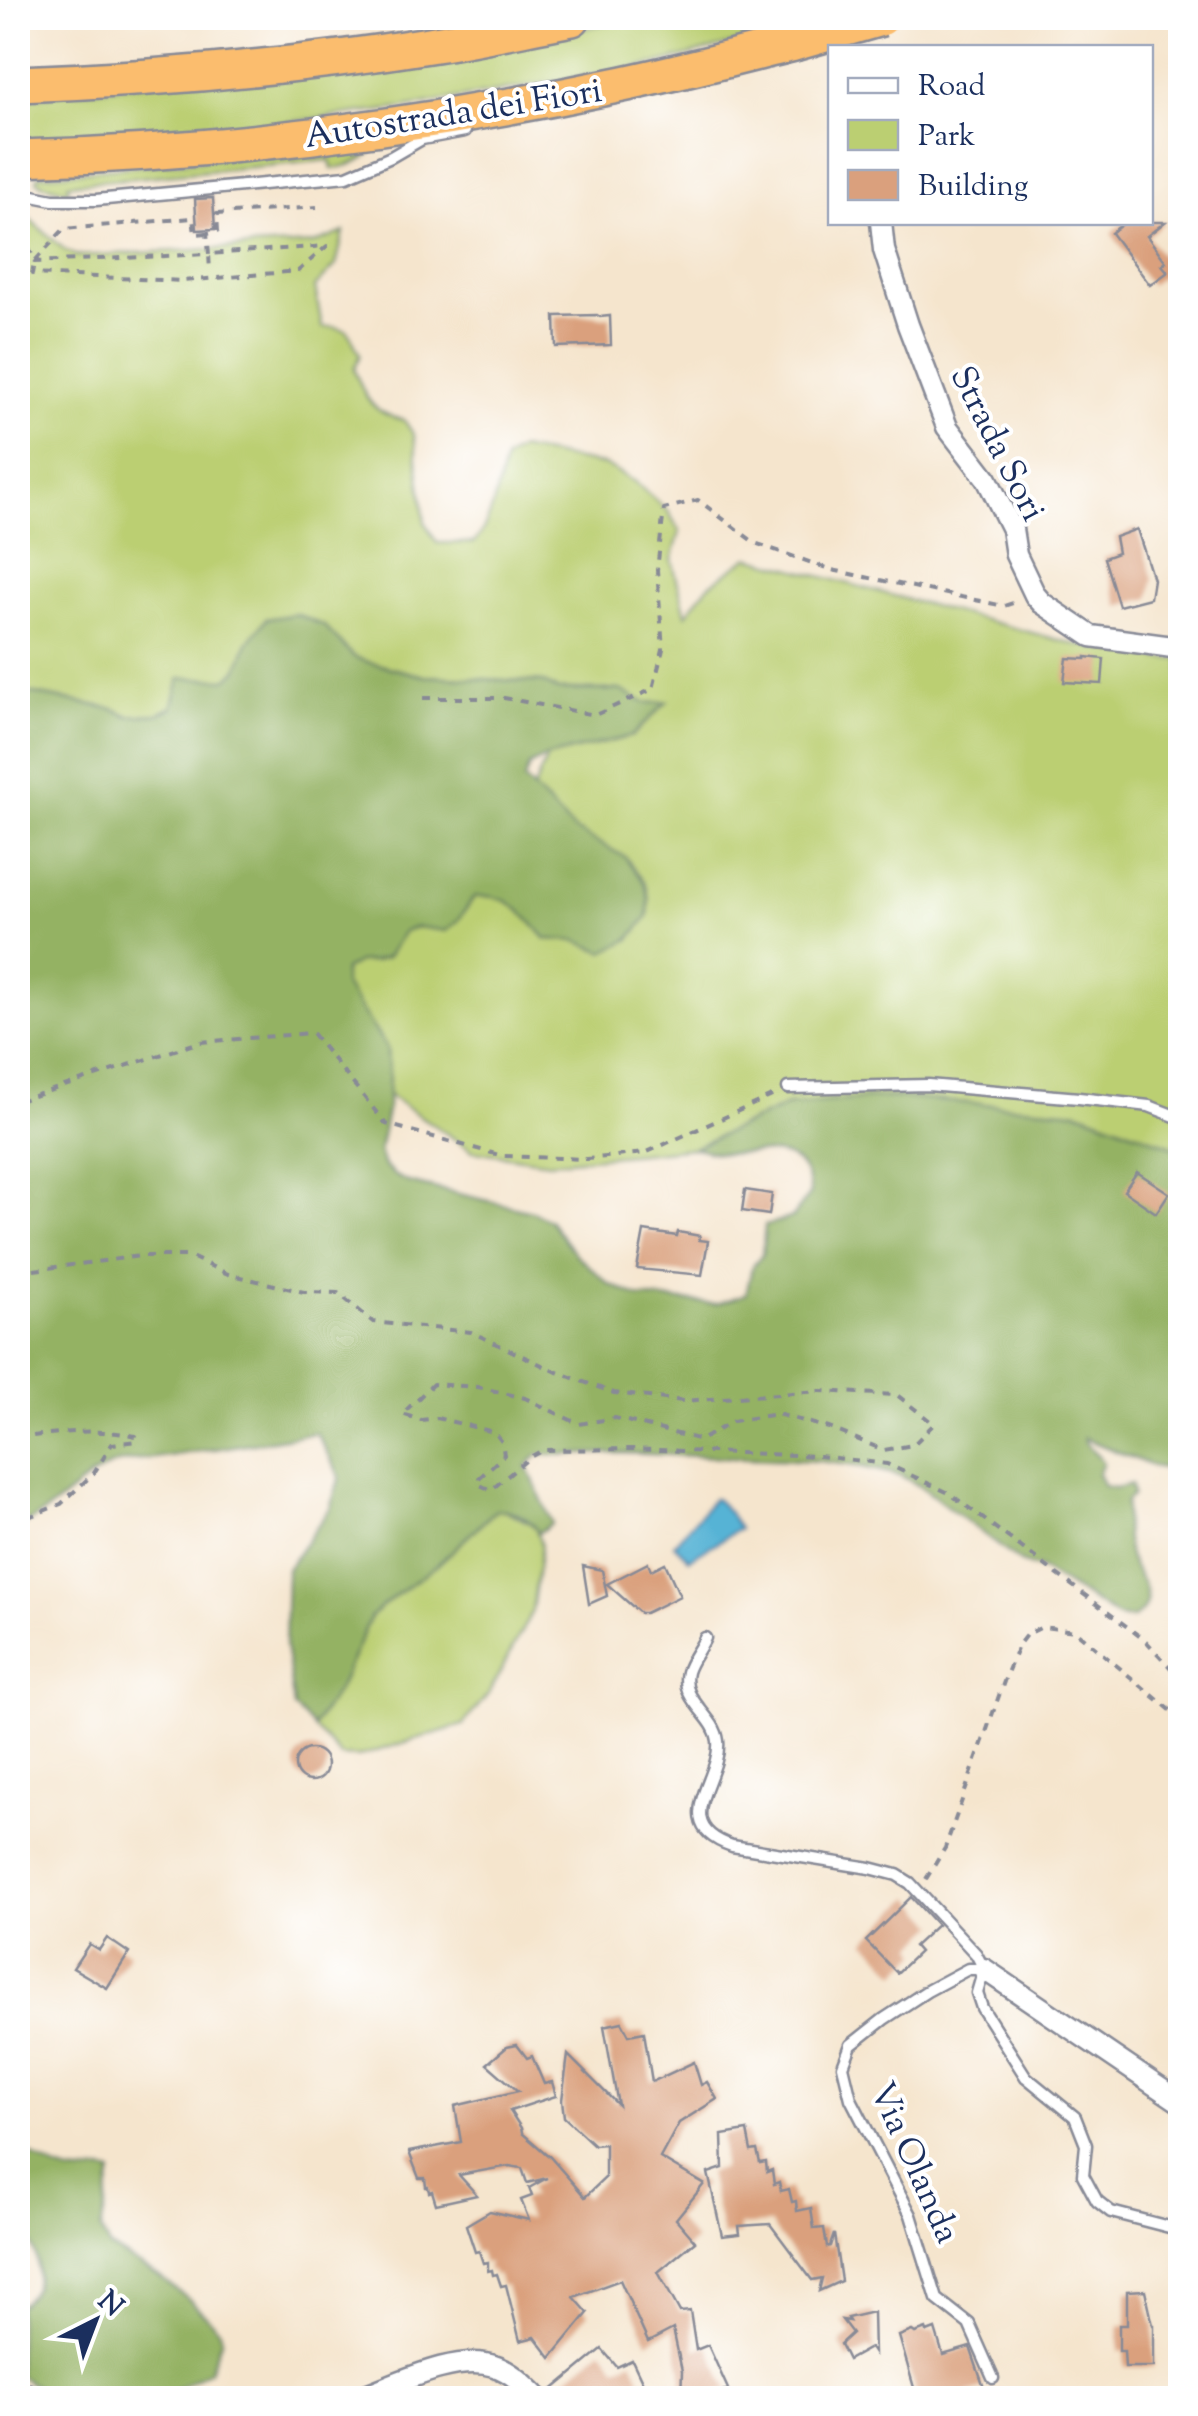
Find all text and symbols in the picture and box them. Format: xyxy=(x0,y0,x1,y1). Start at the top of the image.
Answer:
legend xyxy=(828,45,1153,225)
text: Road xyxy=(918,66,985,109)
street label: Autostrada dei Fiori xyxy=(301,67,606,164)
text: Park xyxy=(918,116,975,159)
text: Building xyxy=(918,166,1028,209)
street label: Strada Sori xyxy=(935,358,1057,531)
street label: Via Olanda xyxy=(855,2075,971,2252)
north arrow xyxy=(45,2271,145,2371)
text: N xyxy=(88,2282,131,2327)

